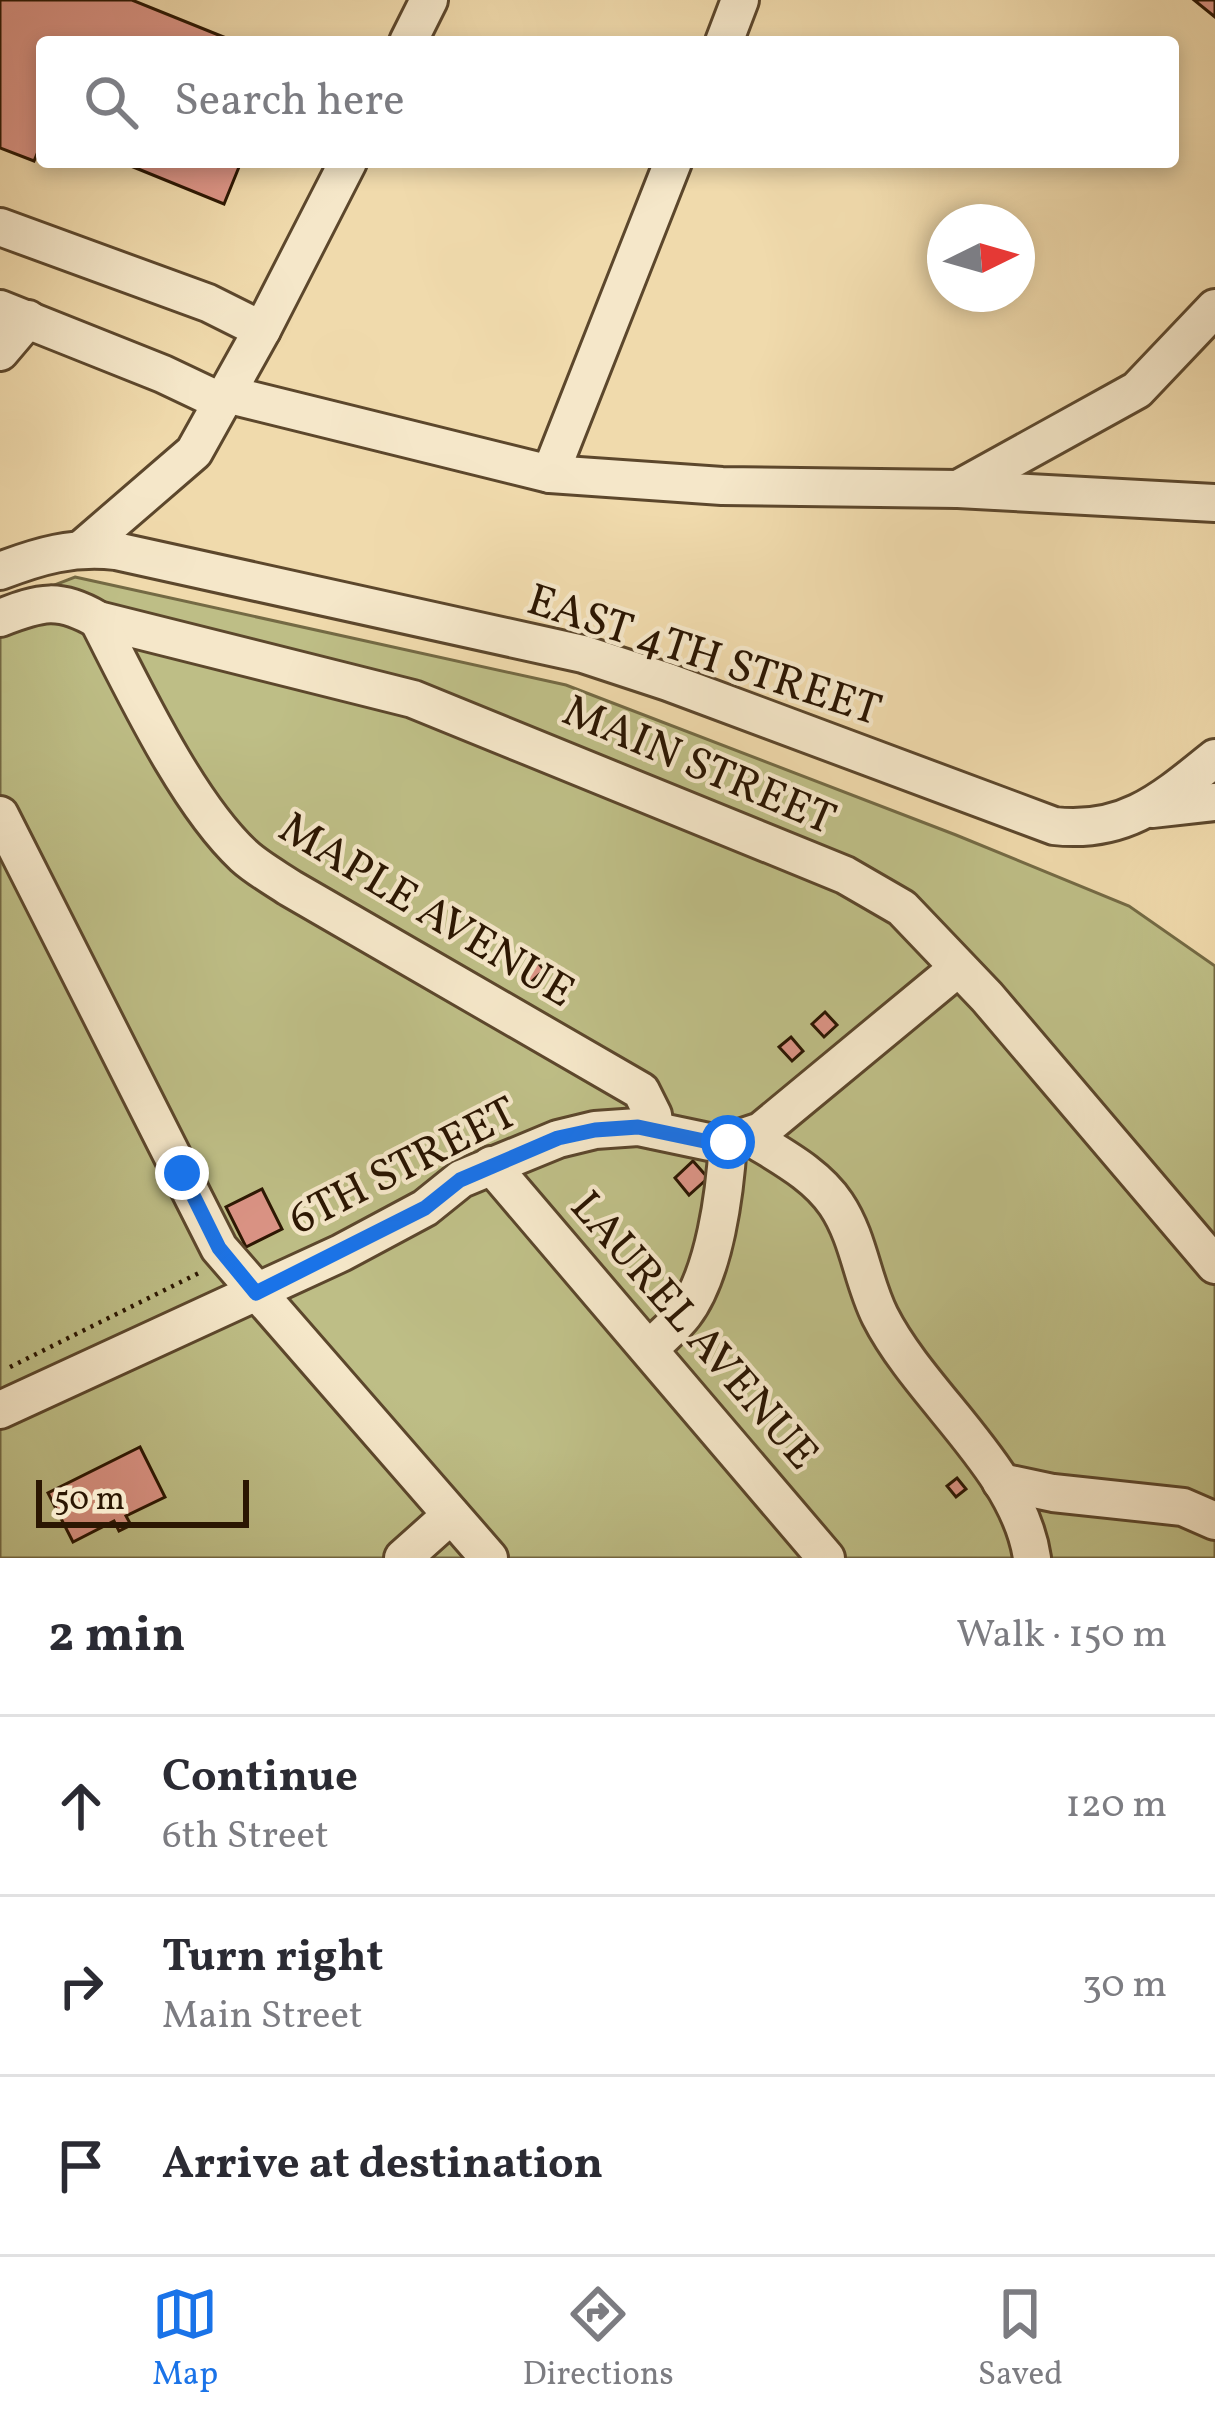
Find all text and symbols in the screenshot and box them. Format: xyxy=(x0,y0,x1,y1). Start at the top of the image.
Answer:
search box xyxy=(36,36,1179,168)
icon: search xyxy=(78,69,144,135)
text: Search here xyxy=(174,71,405,134)
north arrow xyxy=(927,204,1035,312)
street label: EAST 4TH STREET xyxy=(519,570,889,744)
street label: MAIN STREET xyxy=(552,681,844,853)
street label: MAPLE AVENUE xyxy=(266,799,585,1025)
street label: 6TH STREET xyxy=(279,1083,529,1253)
route start xyxy=(701,1115,755,1169)
route end xyxy=(155,1146,209,1200)
street label: LAUREL AVENUE xyxy=(554,1179,832,1485)
scale bar xyxy=(36,1474,249,1527)
text: 50 m xyxy=(54,1478,125,1524)
text: 2 min xyxy=(48,1601,186,1672)
text: Walk · 150 m xyxy=(956,1609,1167,1663)
text: Continue xyxy=(162,1747,358,1810)
icon: ahead xyxy=(48,1773,114,1839)
text: 120 m xyxy=(1066,1779,1167,1833)
text: 6th Street xyxy=(162,1810,329,1864)
text: Turn right xyxy=(162,1927,383,1990)
icon: right xyxy=(48,1953,114,2019)
text: 30 m xyxy=(1082,1959,1167,2013)
text: Main Street xyxy=(162,1990,363,2044)
icon: arrive xyxy=(48,2133,114,2199)
text: Arrive at destination xyxy=(162,2134,603,2197)
tab: Map xyxy=(152,2281,218,2399)
tab: Directions xyxy=(522,2281,674,2399)
tab: Saved xyxy=(978,2281,1063,2399)

